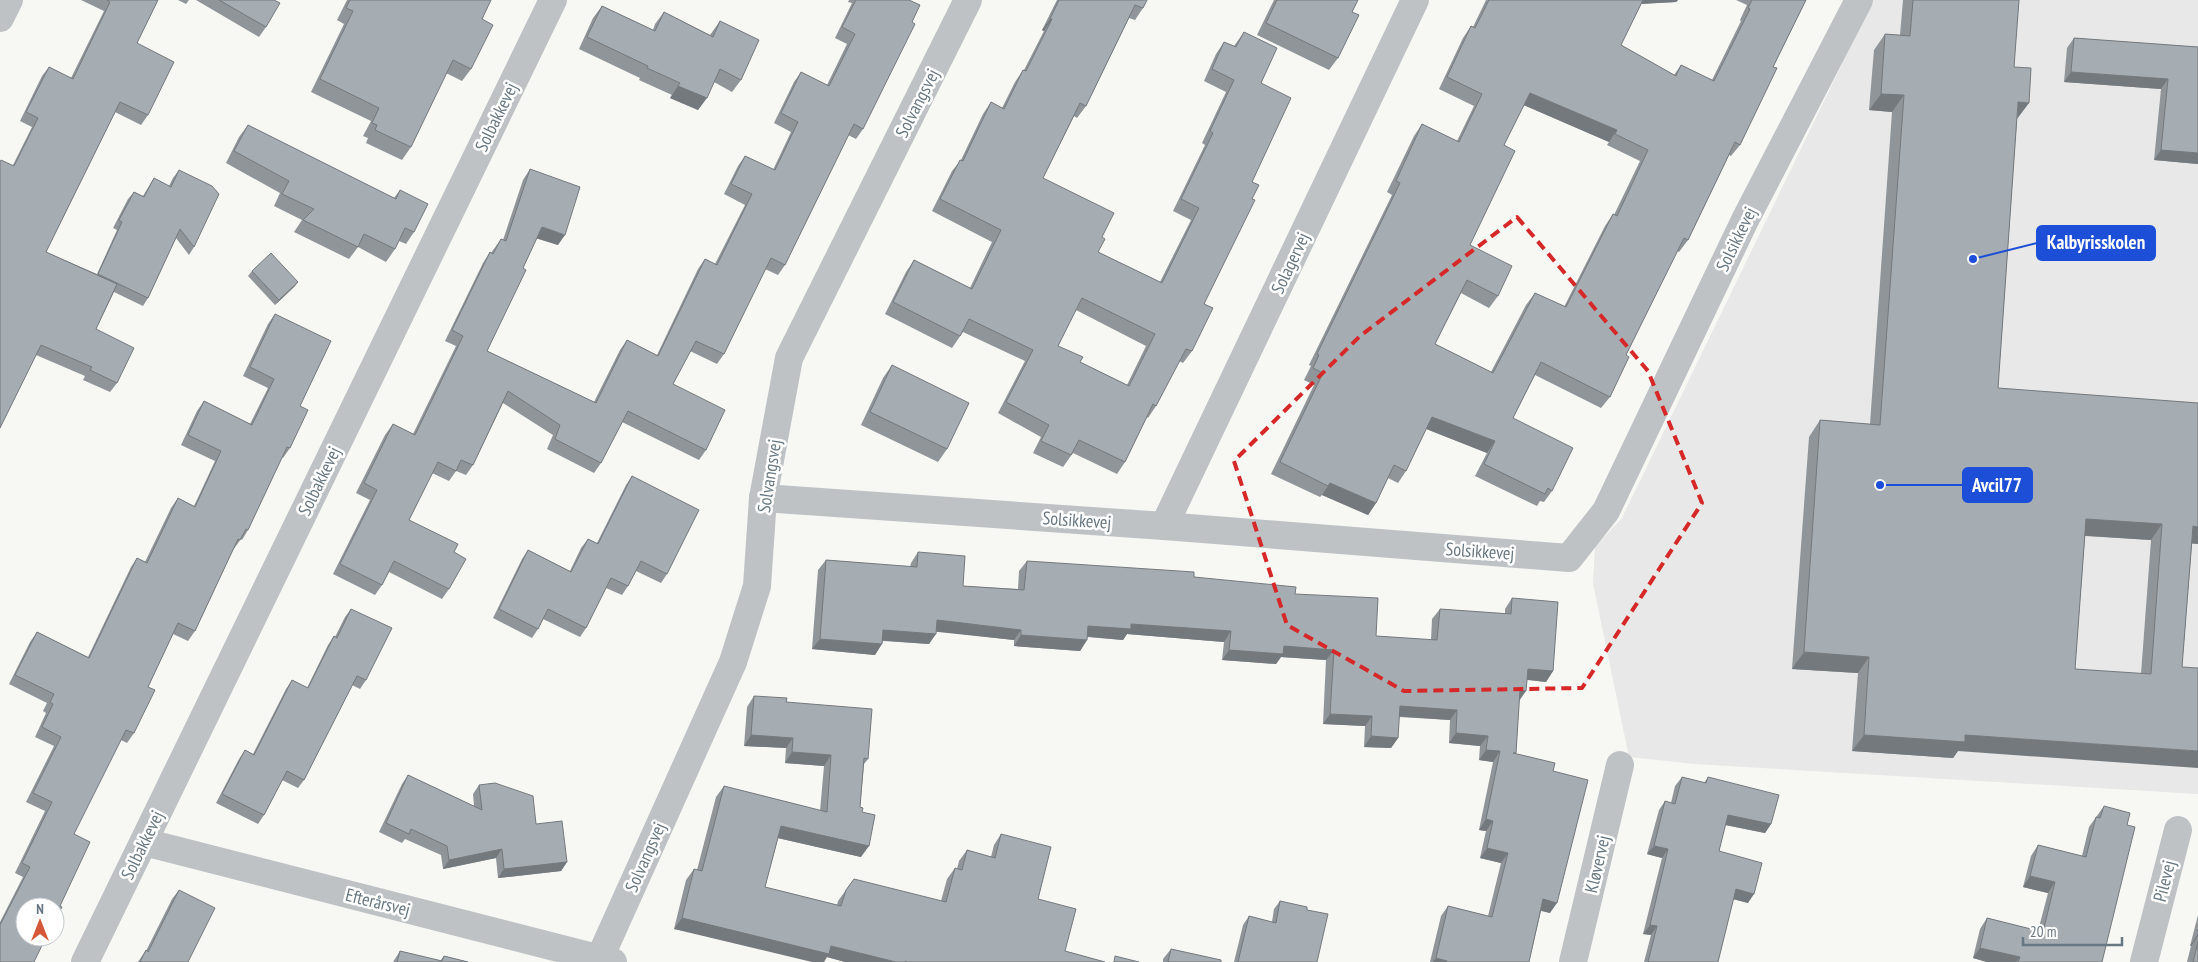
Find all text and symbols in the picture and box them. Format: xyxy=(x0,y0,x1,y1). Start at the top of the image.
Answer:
street label: Solvangsvej xyxy=(890,65,944,141)
street label: Solbakkevej xyxy=(469,79,523,155)
street label: Solsikkevej xyxy=(1711,203,1761,275)
callout: Kalbyrisskolen xyxy=(2037,226,2155,260)
street label: Solagervej xyxy=(1266,229,1314,297)
text: Kalbyrisskolen xyxy=(2047,230,2145,254)
street label: Solvangsvej xyxy=(752,438,786,514)
street label: Solbakkevej xyxy=(292,443,346,519)
callout: Avcil77 xyxy=(1963,468,2032,502)
text: Avcil77 xyxy=(1971,473,2022,497)
street label: Solsikkevej xyxy=(1042,506,1112,534)
street label: Solsikkevej xyxy=(1445,537,1515,565)
street label: Solbakkevej xyxy=(115,807,169,883)
street label: Solvangsvej xyxy=(619,819,671,895)
street label: Kløvervej xyxy=(1579,833,1615,895)
street label: Pilevej xyxy=(2148,858,2180,904)
street label: Efterårsvej xyxy=(343,883,413,921)
north arrow xyxy=(15,897,65,947)
text: N xyxy=(36,900,44,918)
scale bar xyxy=(2023,914,2122,946)
text: 20 m xyxy=(2030,922,2056,941)

